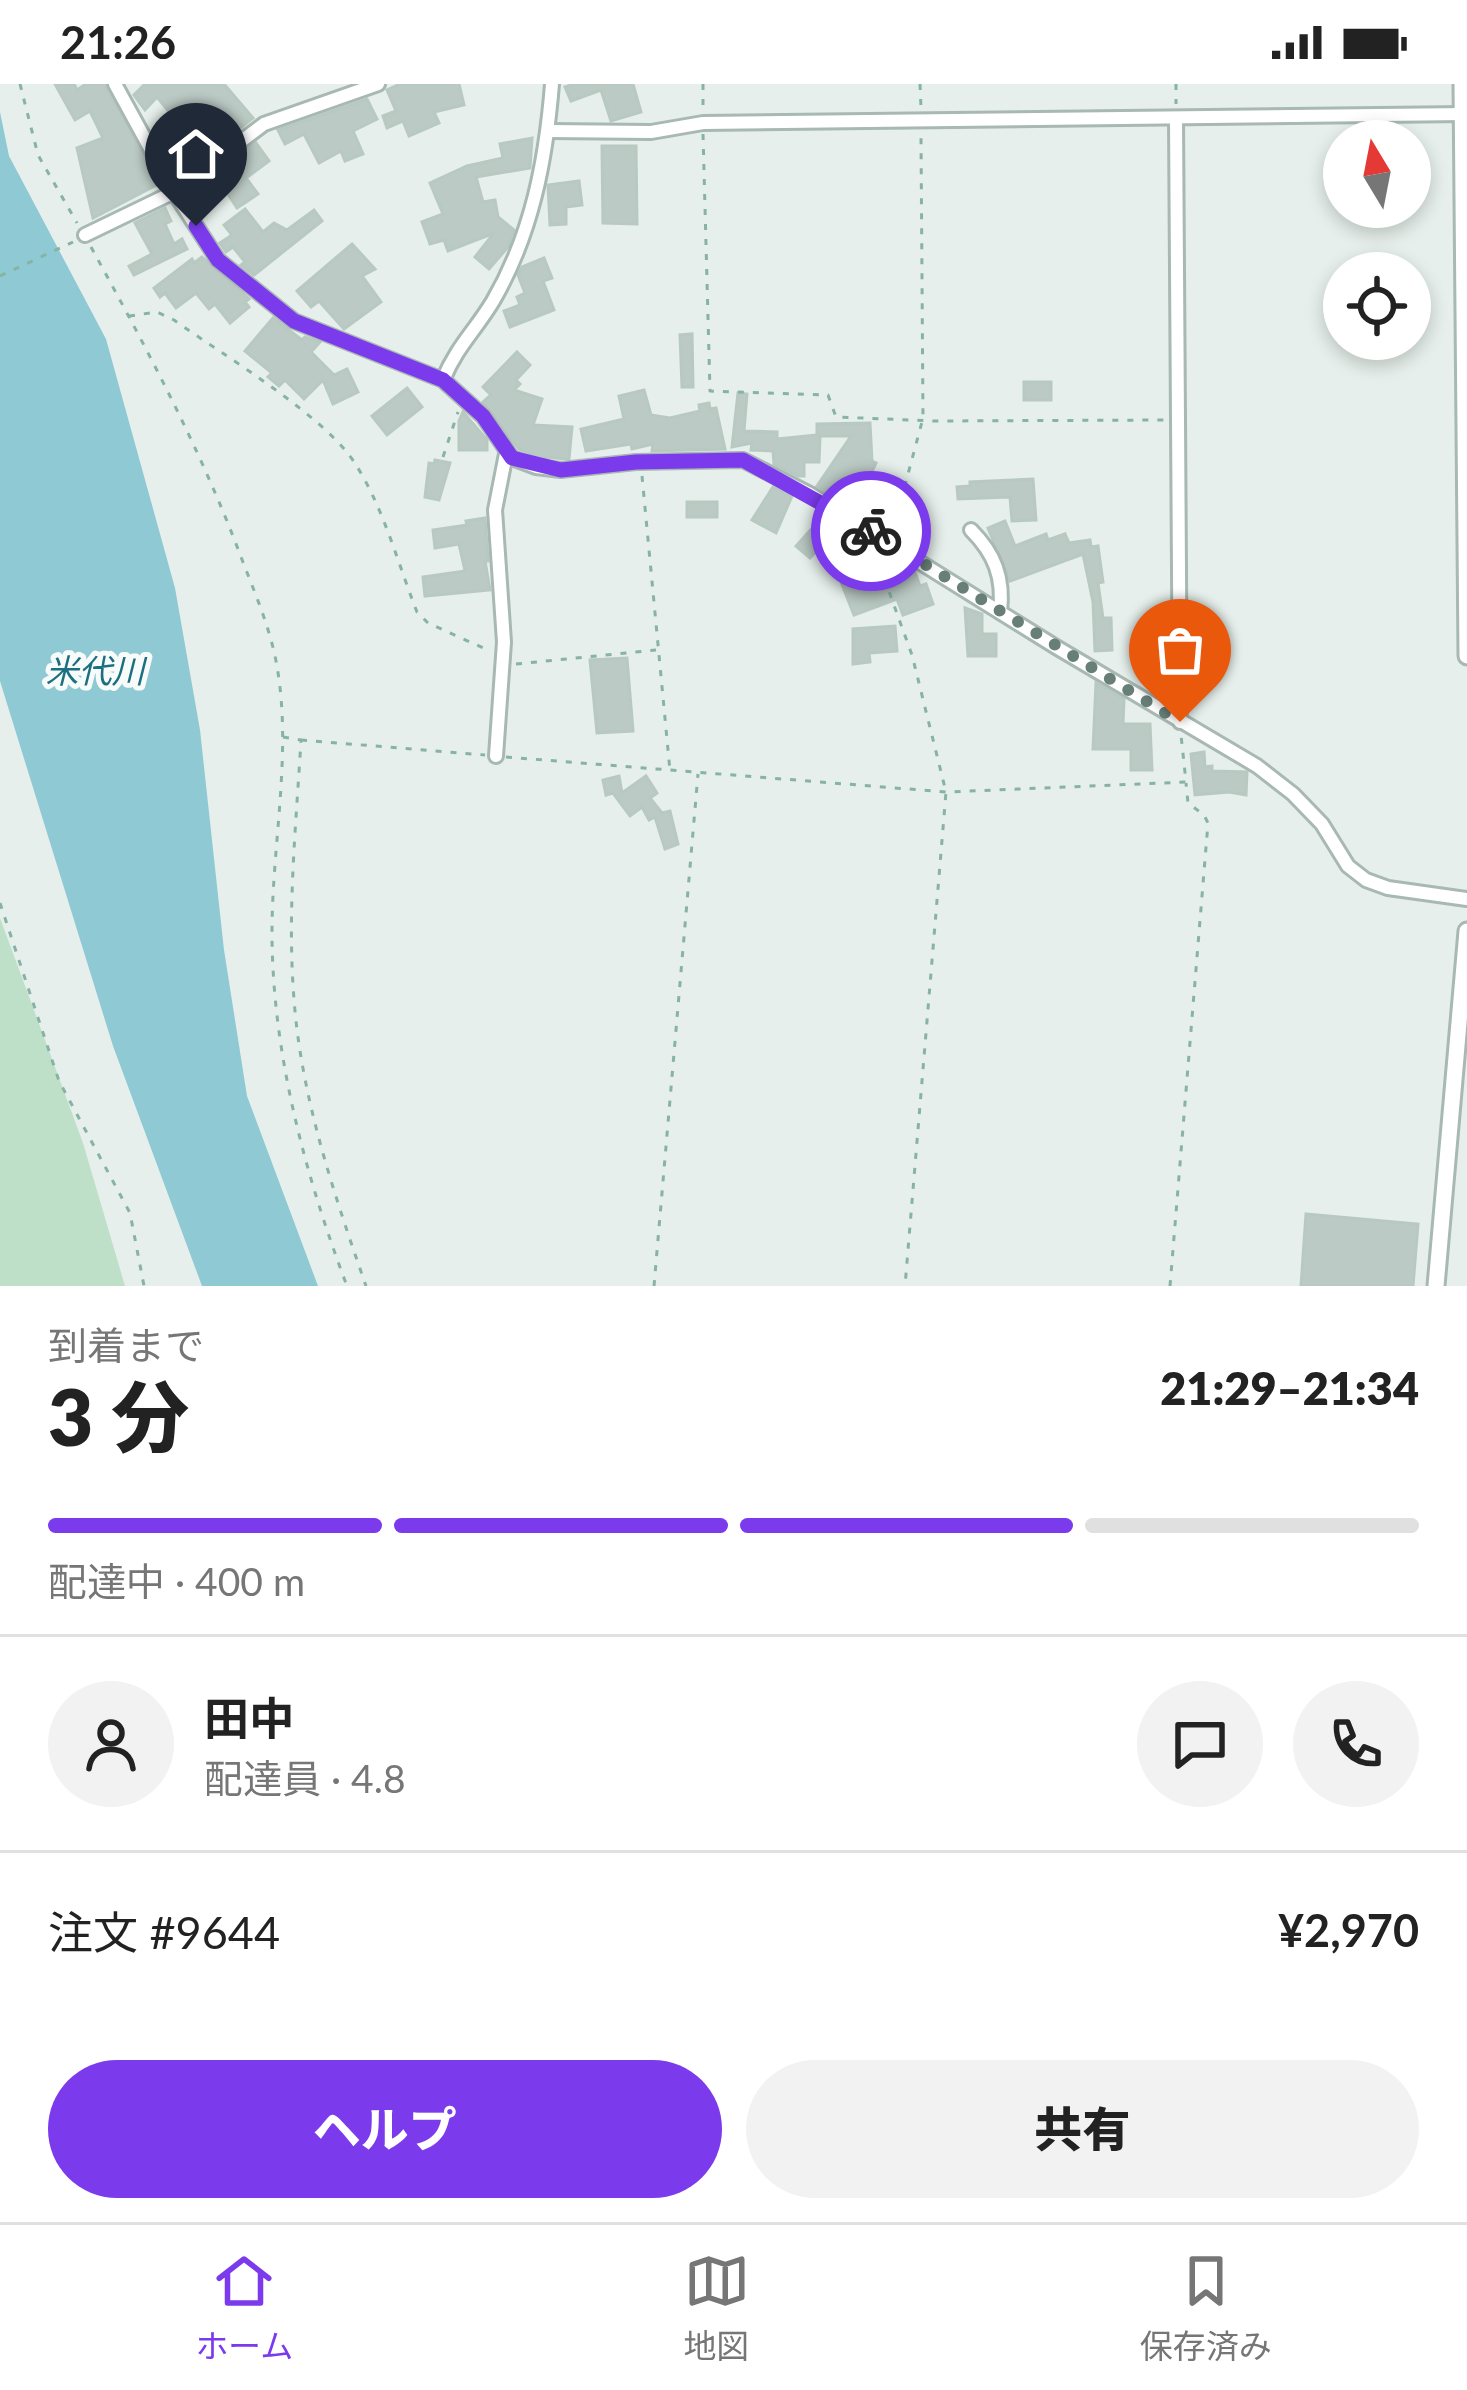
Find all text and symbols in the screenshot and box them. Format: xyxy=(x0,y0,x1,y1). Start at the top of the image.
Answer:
text: 21:26 xyxy=(60,15,176,69)
pin xyxy=(145,103,247,226)
north arrow xyxy=(1323,120,1431,228)
map controls xyxy=(1323,120,1431,360)
icon: home xyxy=(163,121,229,187)
button: locate xyxy=(1323,252,1431,360)
courier xyxy=(811,471,931,591)
icon: bike xyxy=(838,498,904,564)
pin xyxy=(1129,599,1231,722)
icon: bag xyxy=(1147,617,1213,683)
water label: 米代川 xyxy=(46,650,148,690)
text: 到着まで xyxy=(48,1322,204,1368)
text: 21:29–21:34 xyxy=(1160,1361,1419,1415)
text: 3 分 xyxy=(48,1369,189,1463)
text: 配達中 · 400 m xyxy=(48,1558,305,1604)
button: person xyxy=(48,1681,174,1807)
button: chat xyxy=(1137,1681,1263,1807)
button: phone xyxy=(1293,1681,1419,1807)
text: 田中 xyxy=(204,1691,294,1745)
text: 配達員 · 4.8 xyxy=(204,1755,406,1801)
text: ¥2,970 xyxy=(1278,1903,1419,1957)
text: 注文 #9644 xyxy=(48,1905,280,1959)
button: ヘルプ xyxy=(48,2060,722,2198)
button: 共有 xyxy=(746,2060,1419,2198)
tab: ホーム xyxy=(195,2248,293,2368)
tab: 地図 xyxy=(684,2248,750,2368)
tab: 保存済み xyxy=(1140,2248,1272,2368)

